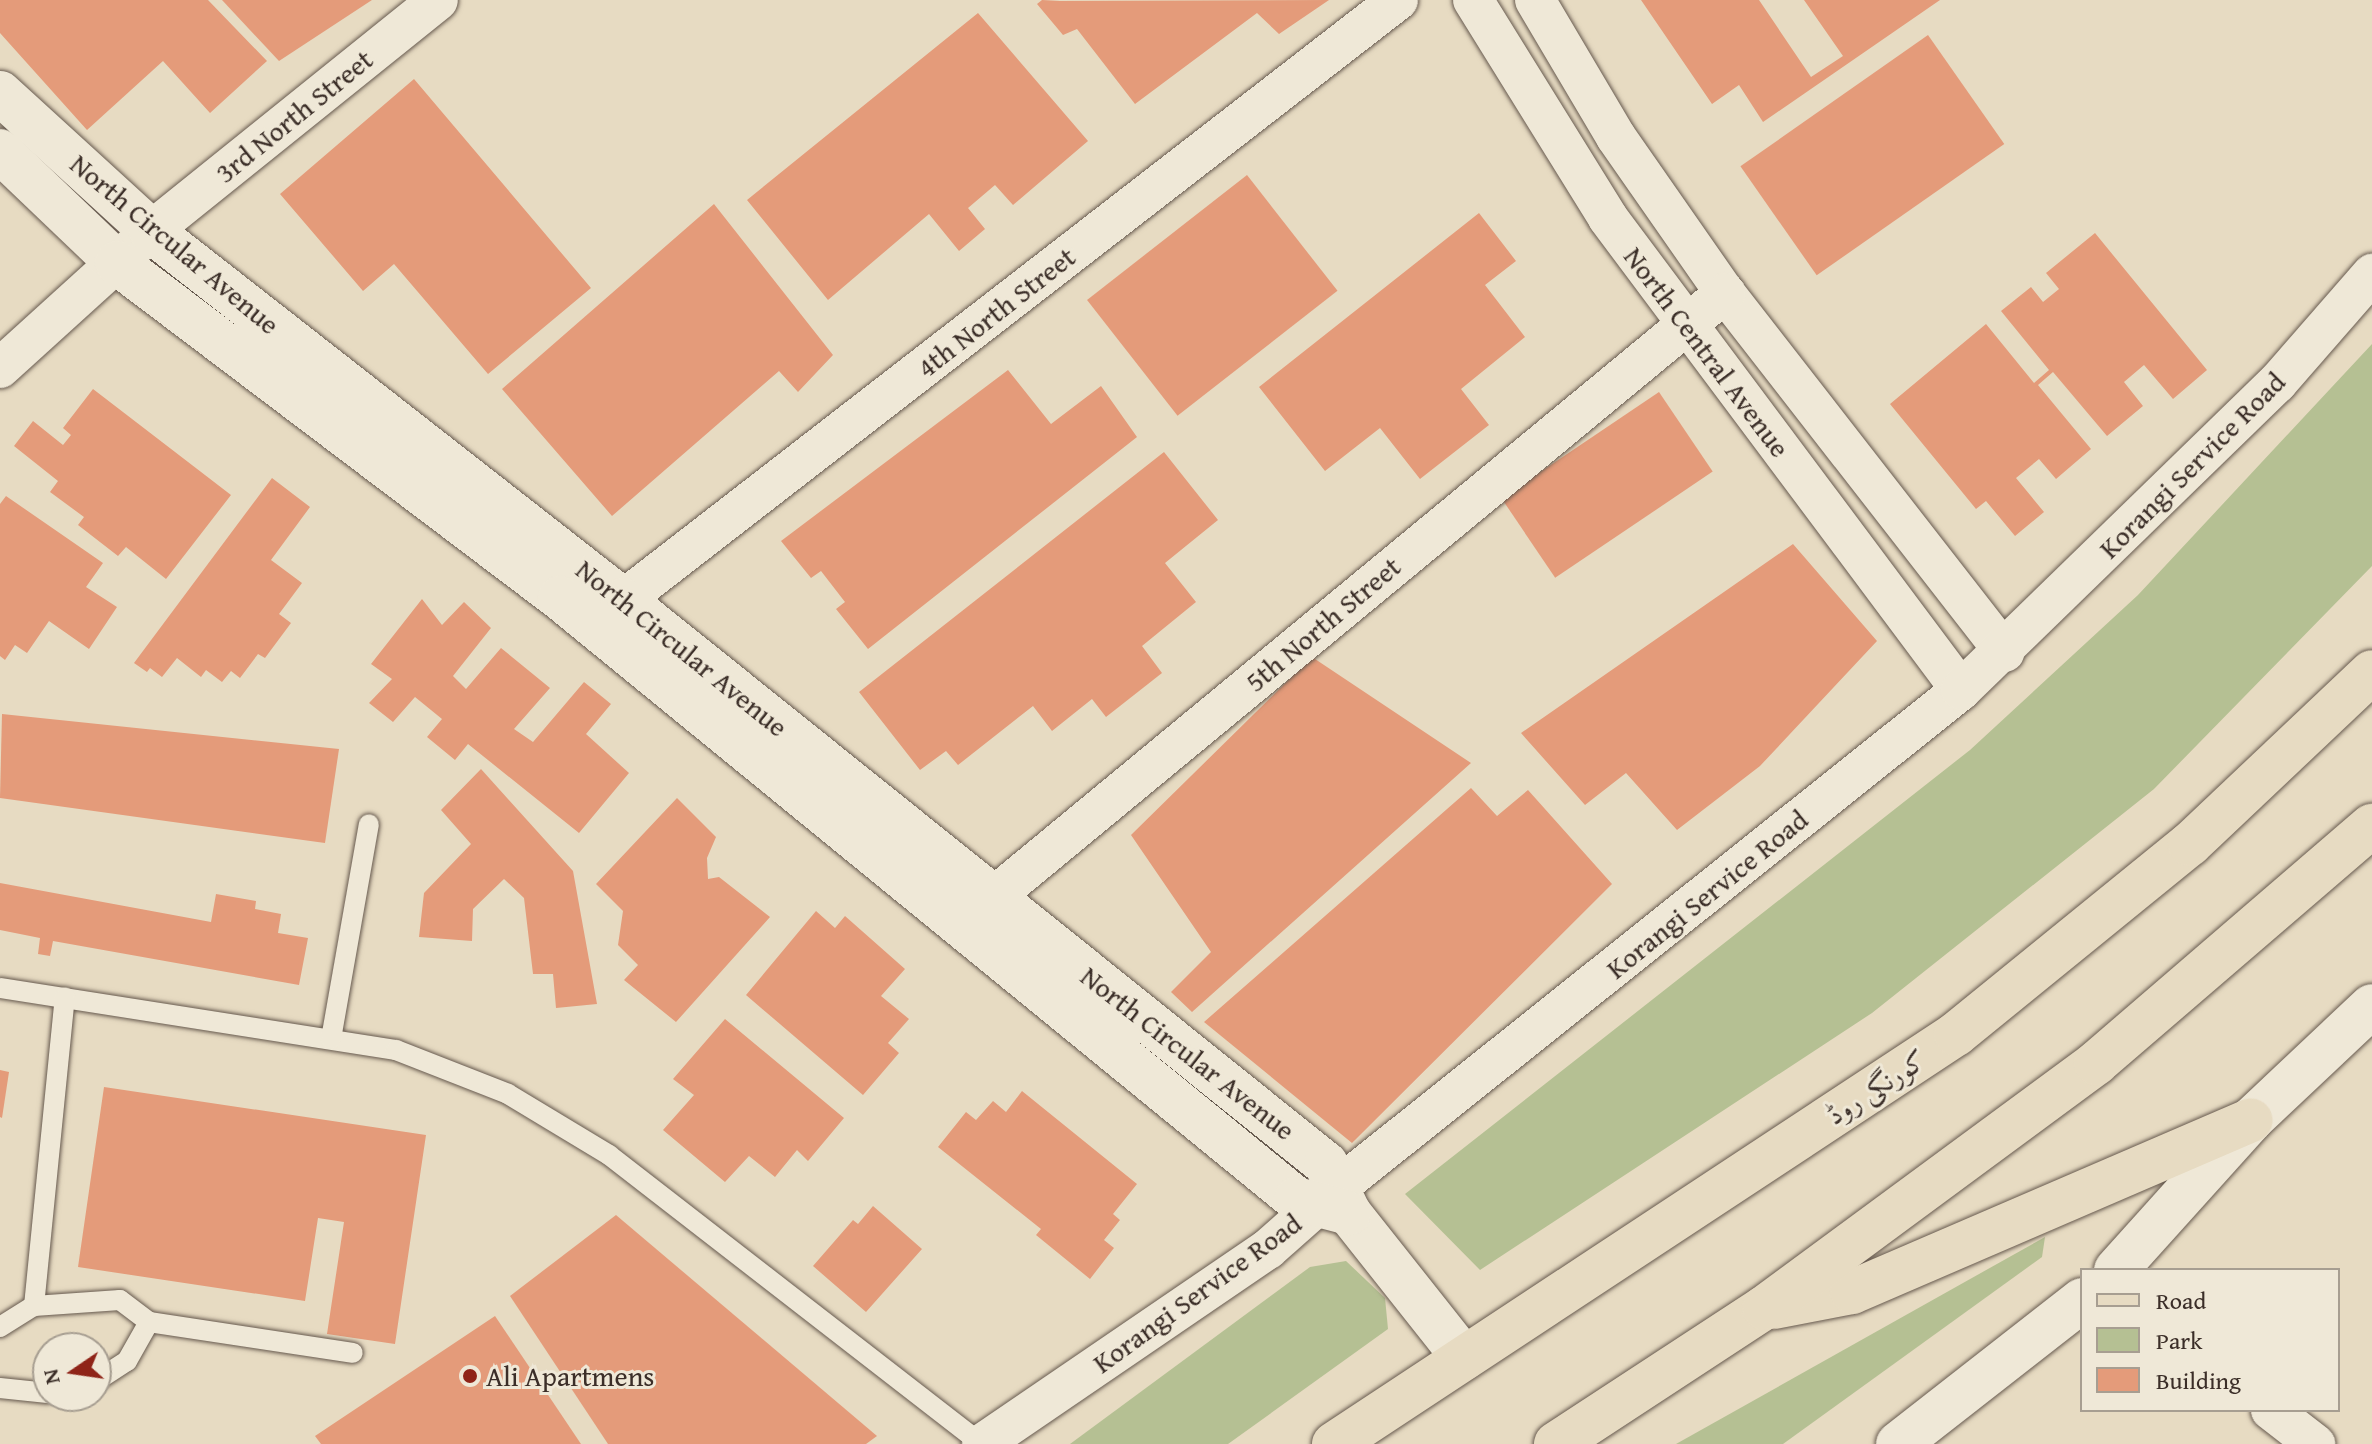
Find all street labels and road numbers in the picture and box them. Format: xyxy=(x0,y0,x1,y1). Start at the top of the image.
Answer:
street label: 3rd North Street xyxy=(209,42,379,190)
street label: North Circular Avenue xyxy=(64,147,286,341)
street label: 4th North Street xyxy=(910,240,1082,384)
street label: North Central Avenue xyxy=(1617,240,1797,464)
street label: Korangi Service Road xyxy=(2092,365,2292,565)
street label: 5th North Street xyxy=(1239,549,1407,699)
street label: North Circular Avenue xyxy=(569,552,795,744)
street label: Korangi Service Road xyxy=(1599,802,1815,986)
street label: North Circular Avenue xyxy=(1074,959,1302,1147)
street label: کورنگی روڈ xyxy=(1820,1042,1932,1132)
street label: Korangi Service Road xyxy=(1086,1206,1308,1380)

